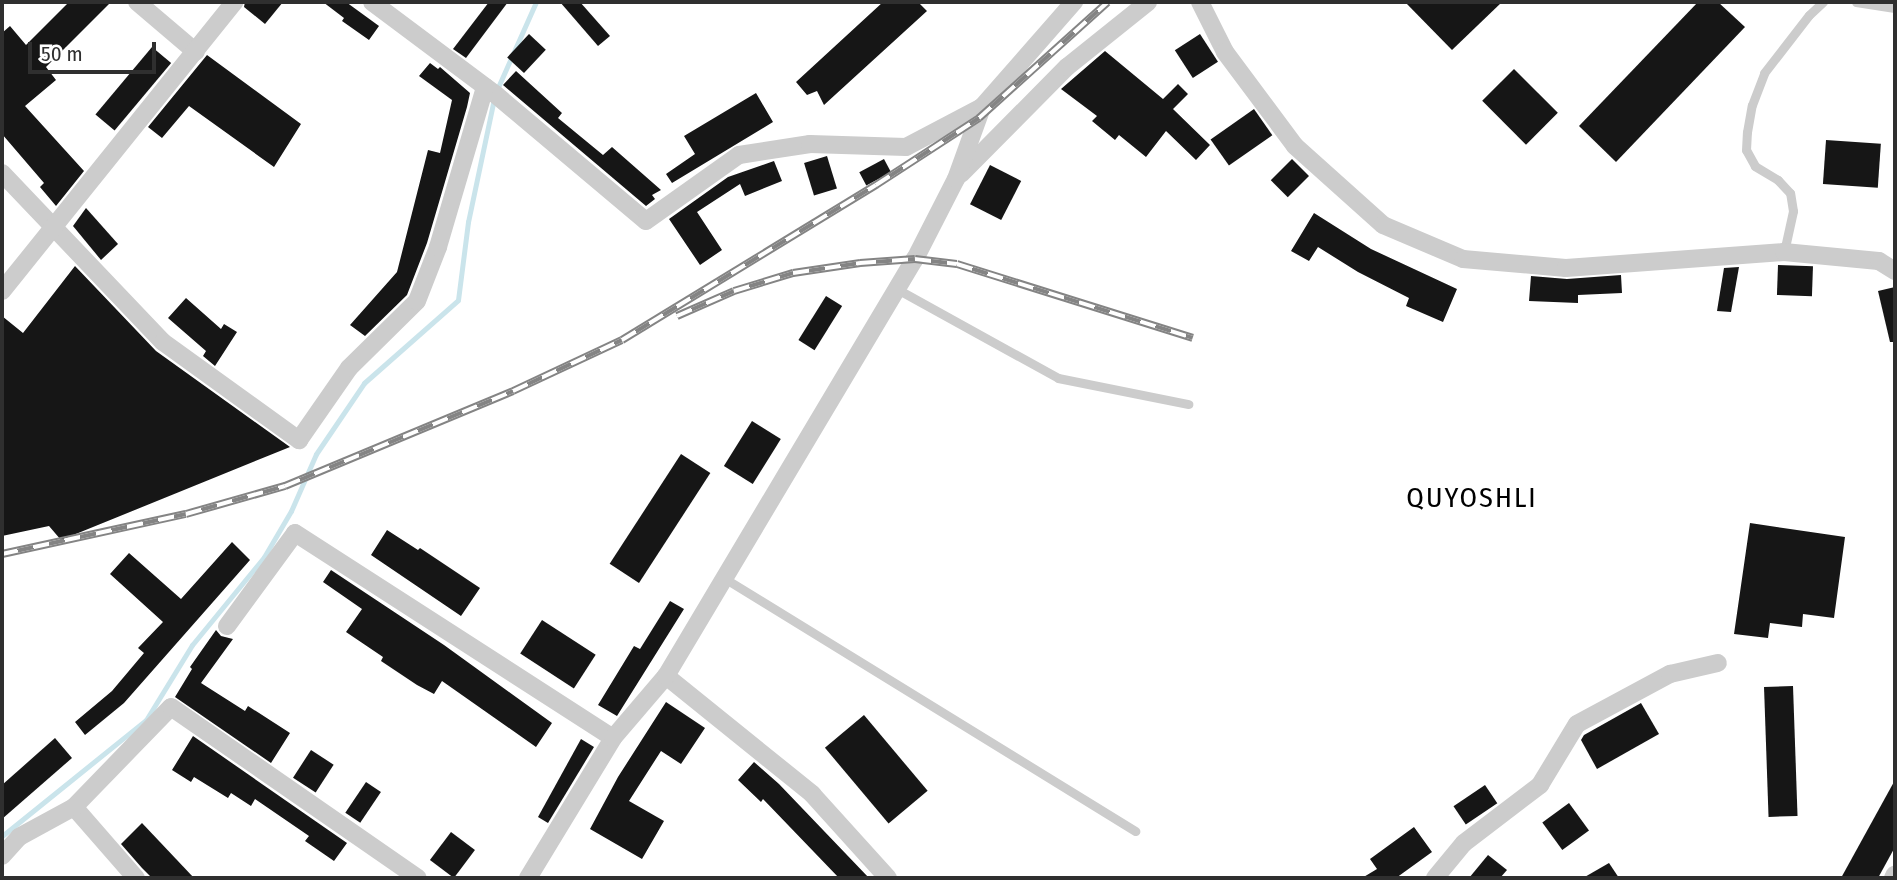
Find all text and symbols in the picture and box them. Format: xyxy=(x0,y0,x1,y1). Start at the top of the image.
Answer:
scale bar xyxy=(32,28,159,72)
text: 50 m xyxy=(41,41,83,67)
district label: QUYOSHLI xyxy=(1407,481,1537,515)

